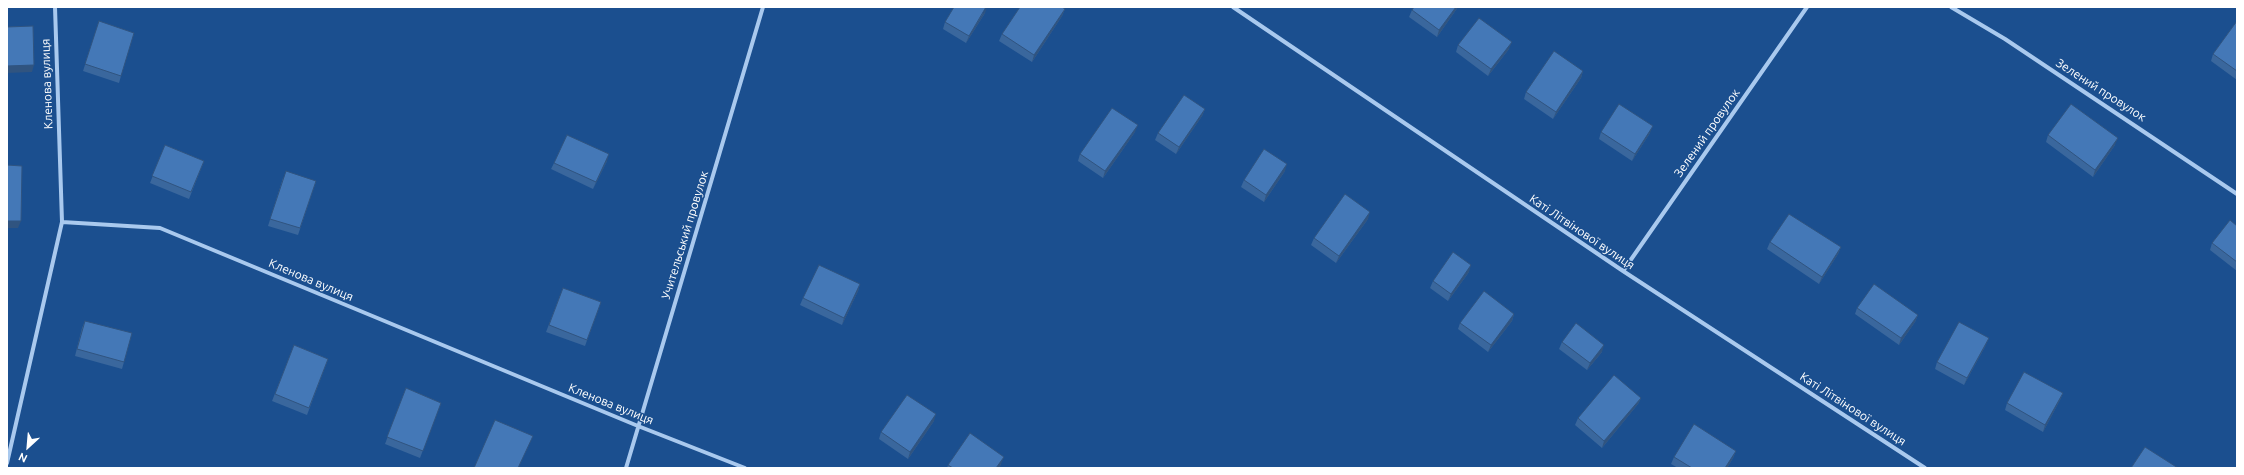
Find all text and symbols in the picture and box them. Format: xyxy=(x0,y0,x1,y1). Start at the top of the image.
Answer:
street label: Кленова вулиця xyxy=(38,38,56,130)
street label: Зелений провулок xyxy=(2053,56,2149,124)
street label: Зелений провулок xyxy=(1671,86,1743,180)
street label: Учительський провулок xyxy=(659,169,711,301)
street label: Каті Літвінової вулиця xyxy=(1527,191,1637,273)
street label: Кленова вулиця xyxy=(267,256,355,304)
street label: Каті Літвінової вулиця xyxy=(1797,369,1909,449)
street label: Кленова вулиця xyxy=(566,380,656,428)
north arrow xyxy=(8,427,48,467)
text: N xyxy=(16,451,29,465)

